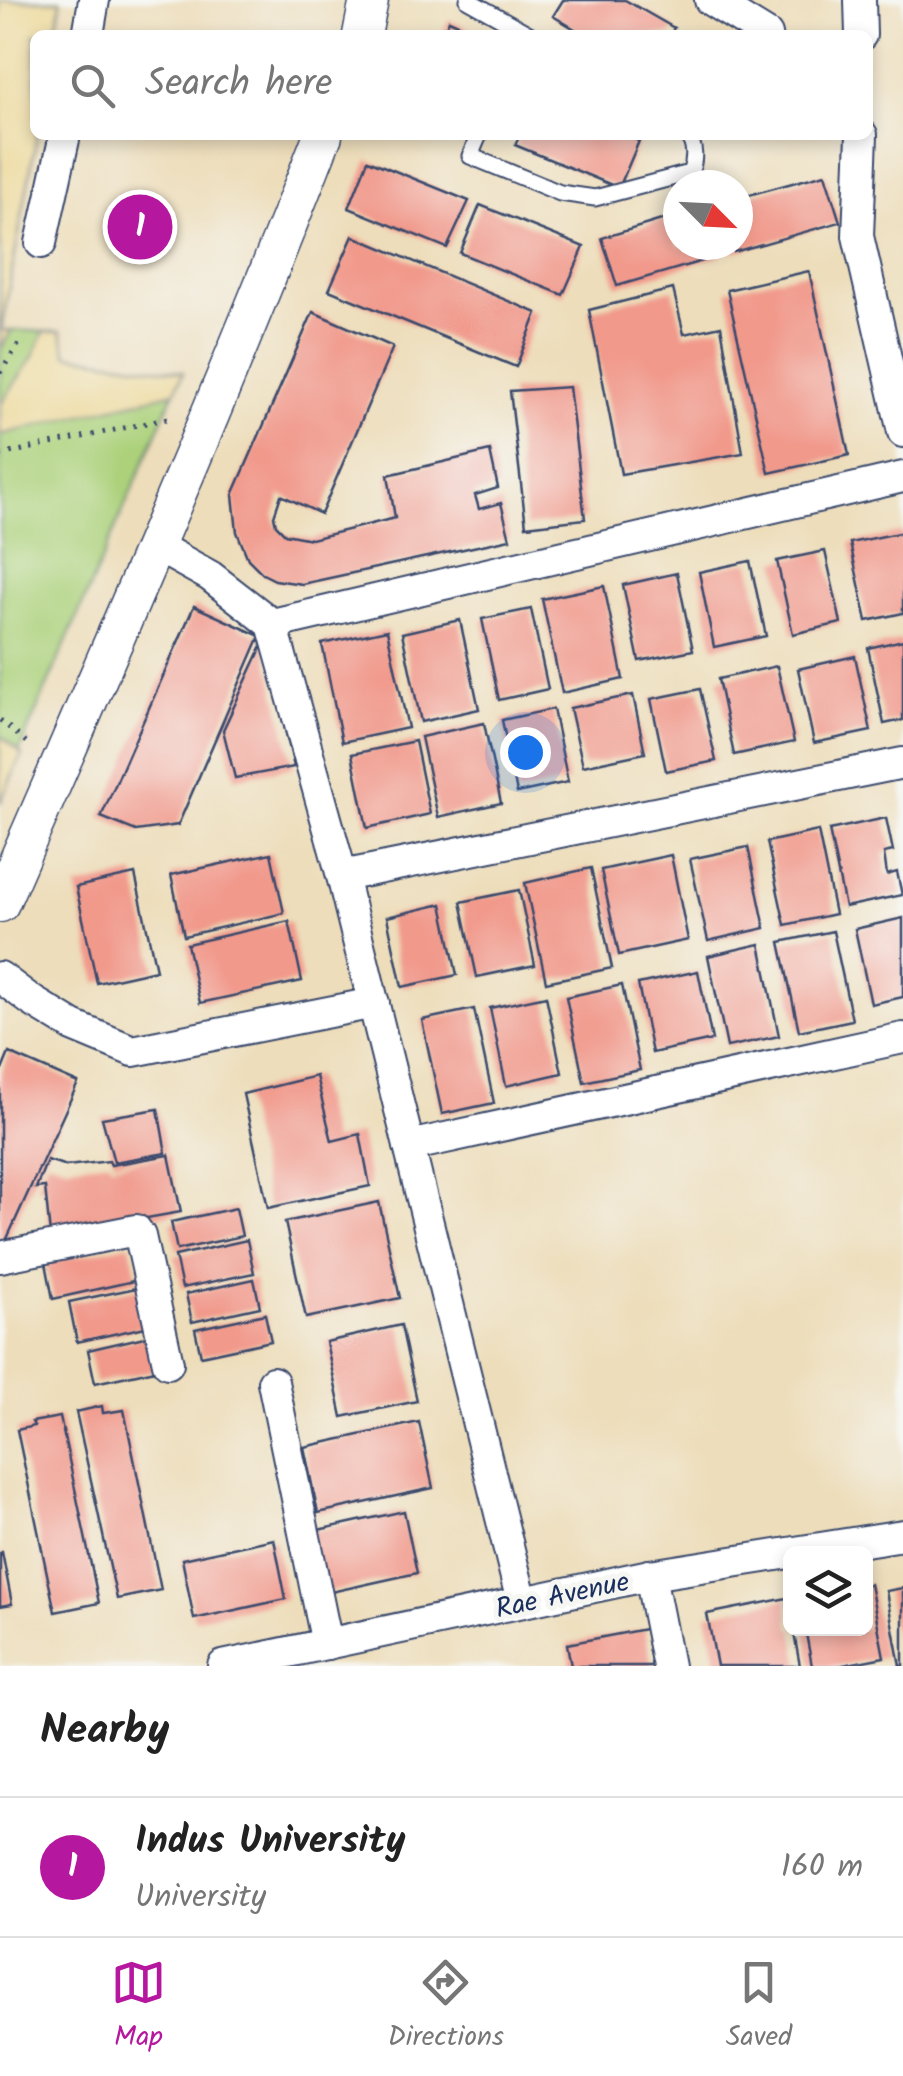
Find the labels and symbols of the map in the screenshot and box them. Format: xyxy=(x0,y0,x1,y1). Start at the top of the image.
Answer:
north arrow xyxy=(663,170,753,260)
pin: 1 xyxy=(108,190,172,264)
your location xyxy=(500,727,551,778)
street label: Rae Avenue xyxy=(491,1560,634,1633)

